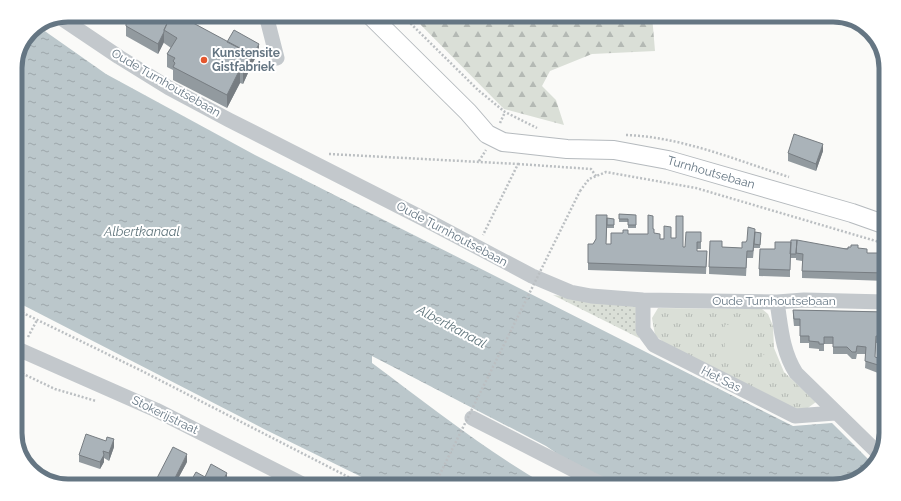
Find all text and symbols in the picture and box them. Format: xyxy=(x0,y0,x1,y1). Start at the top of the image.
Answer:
street label: Oude Turnhoutsebaan xyxy=(109,46,223,120)
place label: Kunstensite Gistfabriek xyxy=(212,46,280,74)
marker: Kunstensite Gistfabriek xyxy=(199,55,209,65)
street label: Turnhoutsebaan xyxy=(666,153,756,192)
street label: Oude Turnhoutsebaan xyxy=(394,199,510,269)
water label: Albertkanaal xyxy=(103,224,181,239)
street label: Oude Turnhoutsebaan xyxy=(712,294,836,308)
water label: Albertkanaal xyxy=(414,301,489,351)
street label: Het Sas xyxy=(699,363,743,395)
street label: Stokerijstraat xyxy=(130,393,200,437)

